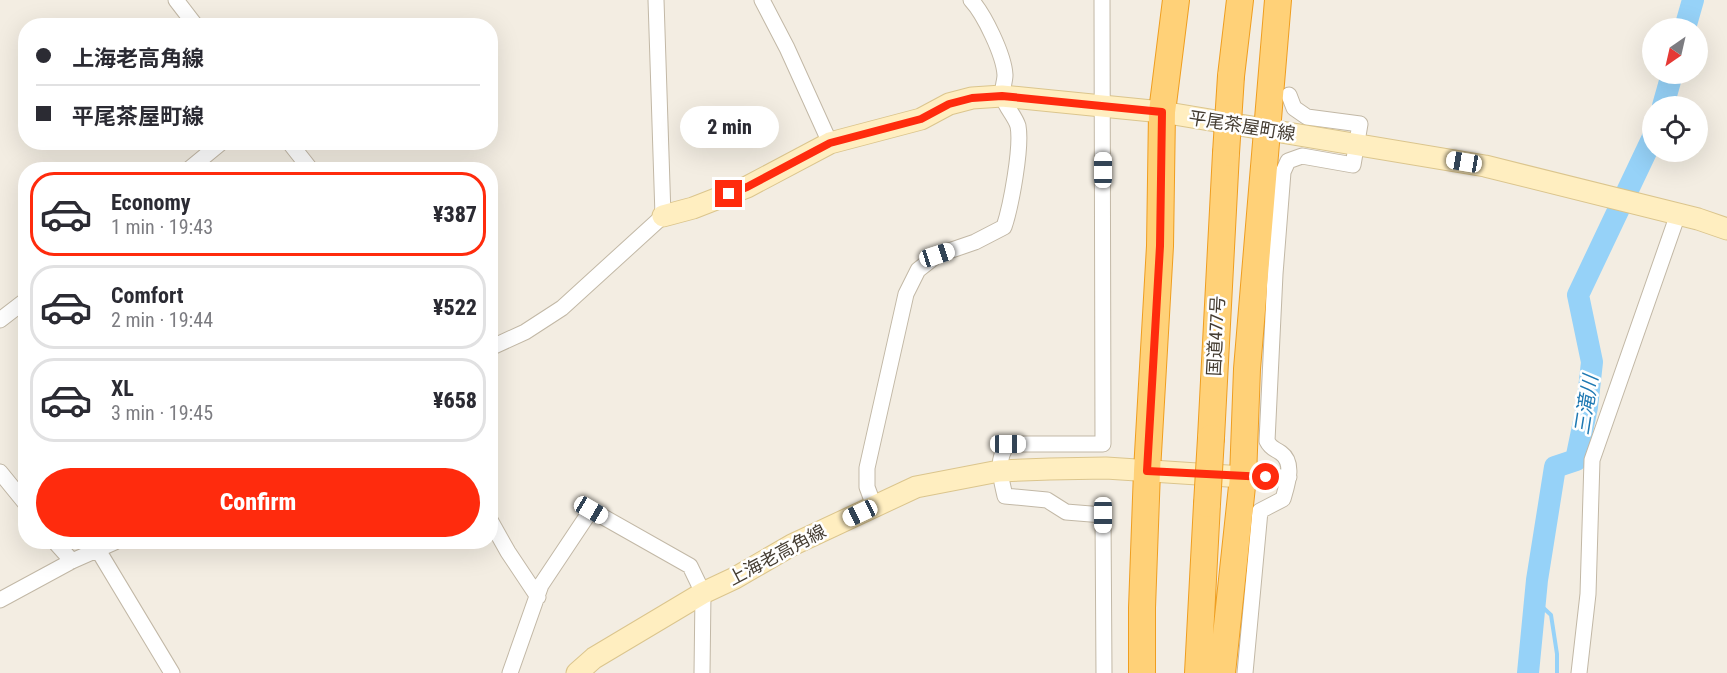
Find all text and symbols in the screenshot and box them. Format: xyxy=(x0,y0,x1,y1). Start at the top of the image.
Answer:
north arrow xyxy=(1642,18,1708,84)
map controls xyxy=(1642,18,1708,162)
text: 上海老高角線 xyxy=(72,46,204,71)
button: locate xyxy=(1642,96,1708,162)
text: 平尾茶屋町線 xyxy=(72,104,204,129)
callout: 2 min xyxy=(680,107,778,149)
street label: 平尾茶屋町線 xyxy=(1187,107,1297,144)
text: 2 min xyxy=(707,115,752,139)
car xyxy=(1445,150,1483,174)
car xyxy=(1094,152,1112,188)
route end xyxy=(715,180,742,207)
icon: car xyxy=(39,187,93,241)
text: Economy xyxy=(111,190,191,215)
text: ¥387 xyxy=(433,202,477,227)
text: 1 min · 19:43 xyxy=(111,215,213,239)
car xyxy=(917,241,957,269)
icon: car xyxy=(39,280,93,334)
text: Comfort xyxy=(111,283,184,308)
text: ¥522 xyxy=(433,295,477,320)
street label: 国道477号 xyxy=(1203,295,1228,377)
text: 2 min · 19:44 xyxy=(111,308,213,332)
water label: 三滝川 xyxy=(1569,372,1603,437)
icon: car xyxy=(39,373,93,427)
text: XL xyxy=(111,376,134,401)
text: ¥658 xyxy=(433,388,477,413)
text: 3 min · 19:45 xyxy=(111,401,213,425)
car xyxy=(990,435,1026,453)
route start xyxy=(1252,463,1279,490)
button: Confirm xyxy=(36,468,480,537)
car xyxy=(571,493,611,527)
car xyxy=(840,497,880,529)
car xyxy=(1094,497,1112,533)
street label: 上海老高角線 xyxy=(724,520,829,589)

